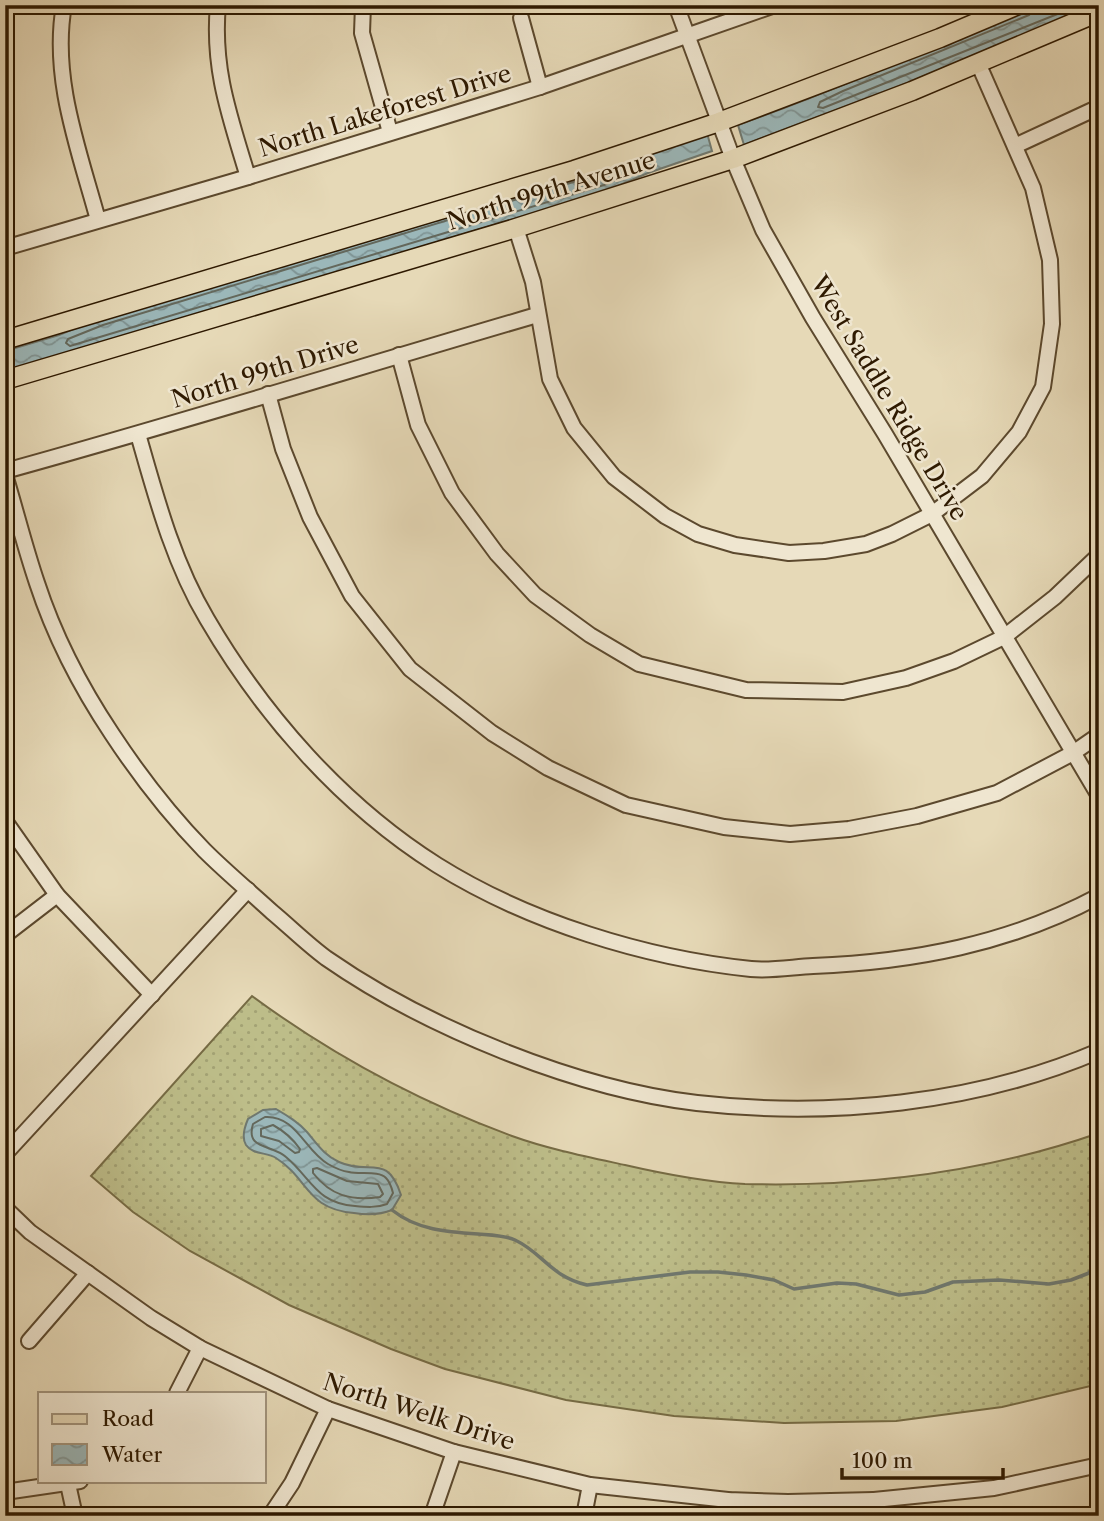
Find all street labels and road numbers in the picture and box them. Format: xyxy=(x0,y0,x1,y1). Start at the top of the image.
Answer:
street label: North Lakeforest Drive xyxy=(255,58,515,163)
street label: North 99th Avenue xyxy=(443,145,659,236)
street label: West Saddle Ridge Drive xyxy=(804,269,974,525)
street label: North 99th Drive xyxy=(168,329,362,414)
street label: North Welk Drive xyxy=(320,1367,519,1456)

